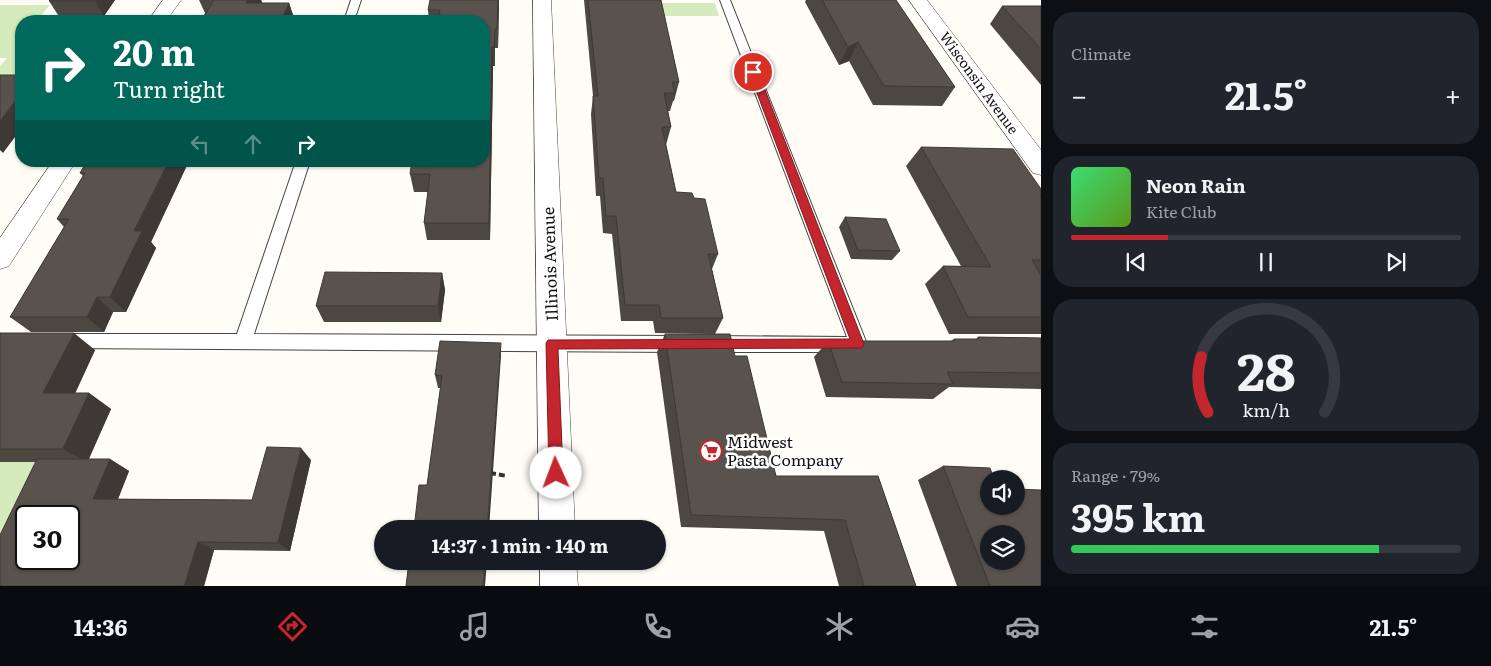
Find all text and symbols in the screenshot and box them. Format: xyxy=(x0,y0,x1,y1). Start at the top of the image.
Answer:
text: 20 m xyxy=(113,25,195,77)
street label: Wisconsin Avenue xyxy=(936,27,1024,138)
icon: right xyxy=(30,35,95,100)
text: Climate xyxy=(1071,41,1131,65)
pin xyxy=(732,51,774,93)
icon: arrive xyxy=(739,58,767,86)
text: 21.5° xyxy=(1225,65,1307,122)
text: Turn right xyxy=(113,72,225,105)
text: − xyxy=(1071,73,1087,115)
text: + xyxy=(1445,73,1461,115)
icon: left xyxy=(186,130,214,158)
icon: ahead xyxy=(239,130,267,158)
icon: right xyxy=(292,130,320,158)
text: Neon Rain xyxy=(1146,171,1246,199)
text: Kite Club xyxy=(1146,199,1217,223)
street label: Illinois Avenue xyxy=(535,206,563,322)
icon: previous xyxy=(1122,248,1150,276)
icon: pause xyxy=(1252,248,1280,276)
icon: next xyxy=(1382,248,1410,276)
text: 28 xyxy=(1237,330,1295,407)
text: km/h xyxy=(1242,396,1290,423)
place label: Midwest Pasta Company xyxy=(727,429,844,471)
supermarket icon: Midwest Pasta Company xyxy=(699,439,723,463)
position arrow xyxy=(529,446,581,498)
text: Range · 79% xyxy=(1071,463,1160,487)
map controls xyxy=(980,470,1025,570)
button: sound xyxy=(980,470,1025,515)
text: 395 km xyxy=(1071,487,1205,544)
speed limit sign: 30 xyxy=(15,505,80,570)
button: layers xyxy=(980,525,1025,570)
text: 14:37 · 1 min · 140 m xyxy=(432,531,608,559)
icon: directions xyxy=(275,609,310,644)
icon: music xyxy=(457,609,492,644)
icon: phone xyxy=(640,609,675,644)
icon: climate xyxy=(822,609,857,644)
icon: car xyxy=(1005,609,1040,644)
icon: filters xyxy=(1187,609,1222,644)
text: 14:36 xyxy=(74,610,127,643)
text: 21.5° xyxy=(1369,610,1417,643)

